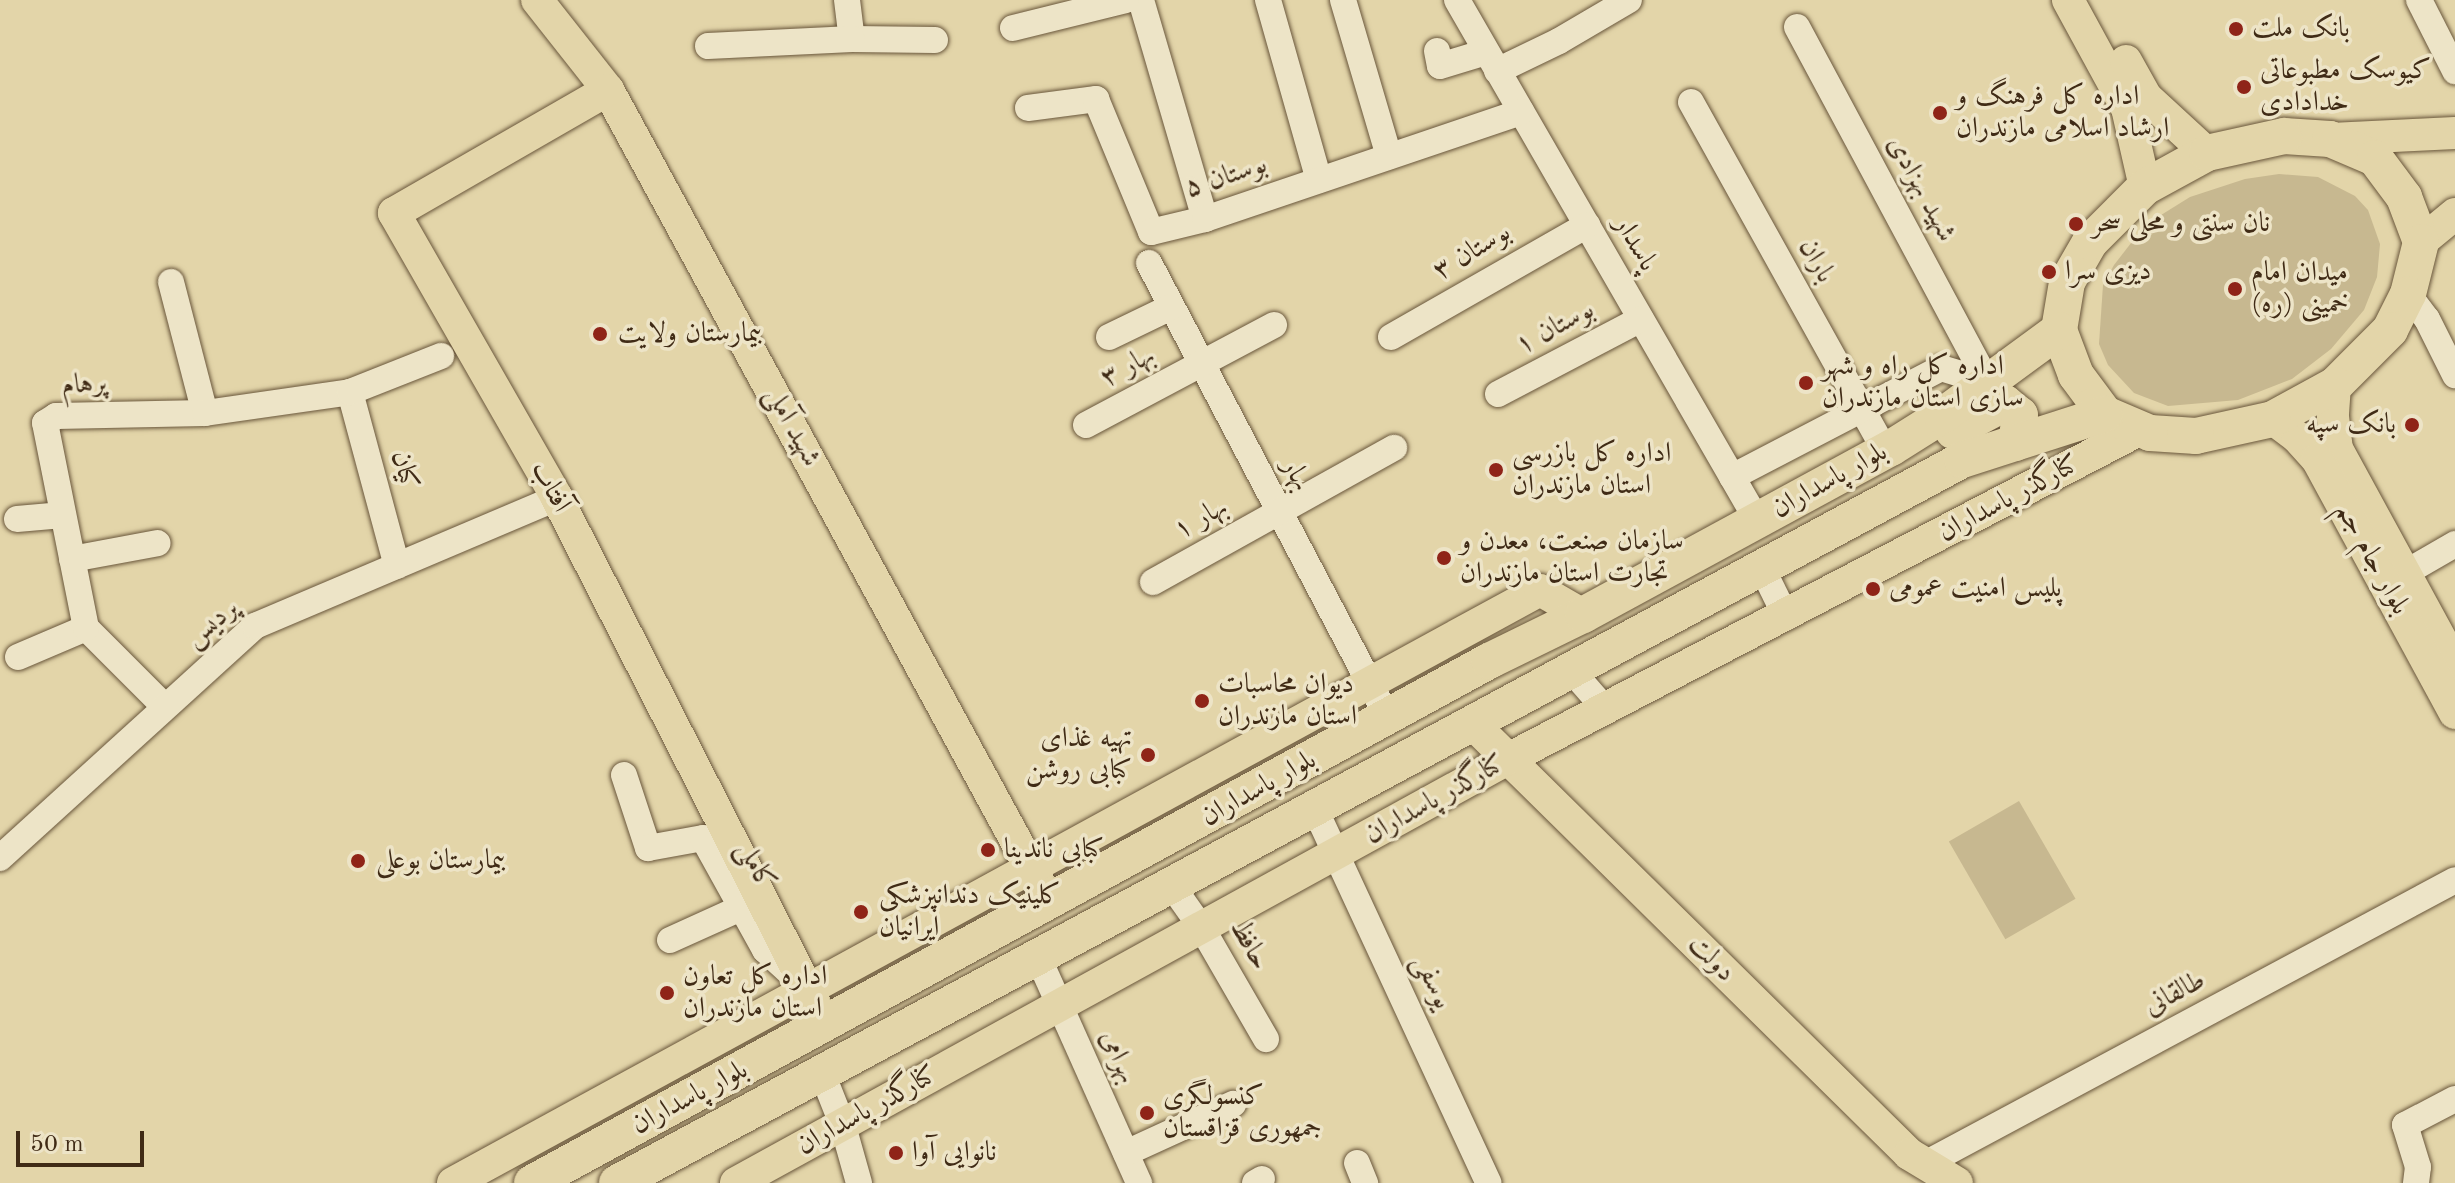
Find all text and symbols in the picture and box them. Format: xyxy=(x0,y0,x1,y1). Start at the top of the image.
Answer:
place label: بانک ملت xyxy=(2252,12,2350,46)
marker: بانک ملت xyxy=(2227,20,2245,38)
place label: کیوسک مطبوعاتی خدادادی xyxy=(2260,54,2431,120)
marker: کیوسک مطبوعاتی خدادادی xyxy=(2235,78,2253,96)
place label: اداره کل فرهنگ و ارشاد اسلامی مازندران xyxy=(1956,80,2169,146)
marker: اداره کل فرهنگ و ارشاد اسلامی مازندران xyxy=(1931,104,1949,122)
street label: شهید بهزادی xyxy=(1879,130,1963,248)
street label: بوستان ۵ xyxy=(1181,148,1271,206)
place label: نان سنتی و محلی سحر xyxy=(2092,207,2270,241)
street label: پاسدار xyxy=(1606,210,1664,278)
marker: نان سنتی و محلی سحر xyxy=(2067,215,2085,233)
street label: بوستان ۳ xyxy=(1427,216,1517,288)
street label: باران xyxy=(1790,233,1842,289)
place label: دیزی سرا xyxy=(2065,255,2151,289)
place label: میدان امام خمینی (ره) xyxy=(2251,256,2349,322)
marker: دیزی سرا xyxy=(2040,263,2058,281)
marker: میدان امام خمینی (ره) xyxy=(2226,280,2244,298)
street label: بوستان ۱ xyxy=(1510,293,1600,363)
place label: بیمارستان ولایت xyxy=(618,317,762,351)
marker: بیمارستان ولایت xyxy=(589,323,611,345)
street label: بهار ۳ xyxy=(1095,339,1161,395)
place label: اداره کل راه و شهر سازی استان مازندران xyxy=(1822,350,2024,416)
street label: پرهام xyxy=(60,367,108,403)
marker: اداره کل راه و شهر سازی استان مازندران xyxy=(1797,374,1815,392)
street label: شهید آملی xyxy=(756,381,828,473)
place label: بانک سپه xyxy=(2306,408,2396,442)
marker: بانک سپه xyxy=(2403,416,2421,434)
street label: بلوار پاسداران xyxy=(1766,436,1894,526)
place label: اداره کل بازرسی استان مازندران xyxy=(1512,437,1671,503)
street label: کیان xyxy=(383,447,425,493)
street label: کنارگذر پاسداران xyxy=(1933,448,2085,550)
street label: بهار xyxy=(1274,453,1318,497)
street label: آفتاب xyxy=(522,455,578,519)
marker: اداره کل بازرسی استان مازندران xyxy=(1487,461,1505,479)
street label: بهار ۱ xyxy=(1168,491,1234,547)
street label: بلوار جام جم xyxy=(2327,497,2417,621)
place label: سازمان صنعت، معدن و تجارت استان مازندران xyxy=(1460,525,1684,591)
marker: سازمان صنعت، معدن و تجارت استان مازندران xyxy=(1435,549,1453,567)
place label: پلیس امنیت عمومی xyxy=(1889,572,2061,606)
marker: پلیس امنیت عمومی xyxy=(1864,580,1882,598)
street label: پردیس xyxy=(179,592,245,656)
place label: دیوان محاسبات استان مازندران xyxy=(1218,668,1357,734)
marker: دیوان محاسبات استان مازندران xyxy=(1193,692,1211,710)
place label: تهیه غذای کبابی روشن xyxy=(1026,722,1132,788)
street label: بلوار پاسداران xyxy=(1195,744,1323,834)
marker: تهیه غذای کبابی روشن xyxy=(1139,746,1157,764)
street label: کنارگذر پاسداران xyxy=(1359,748,1511,852)
place label: کبابی ناندینا xyxy=(1004,833,1104,867)
street label: کاملی xyxy=(728,835,782,897)
marker: کبابی ناندینا xyxy=(979,841,997,859)
place label: بیمارستان بوعلی xyxy=(376,844,506,878)
marker: بیمارستان بوعلی xyxy=(347,850,369,872)
place label: کلینیک دندانپزشکی ایرانیان xyxy=(879,879,1061,945)
marker: کلینیک دندانپزشکی ایرانیان xyxy=(850,901,872,923)
street label: حافظ xyxy=(1221,914,1277,976)
street label: دولت xyxy=(1680,928,1742,990)
street label: یوسفی xyxy=(1405,949,1459,1015)
place label: اداره کل تعاون استان مازندران xyxy=(683,960,827,1026)
street label: طالقانی xyxy=(2139,964,2211,1024)
marker: اداره کل تعاون استان مازندران xyxy=(658,984,676,1002)
street label: بهرامی xyxy=(1092,1025,1144,1089)
street label: بلوار پاسداران xyxy=(626,1053,754,1143)
street label: کنارگذر پاسداران xyxy=(791,1059,943,1163)
place label: کنسولگری جمهوری قزاقستان xyxy=(1163,1080,1322,1146)
marker: کنسولگری جمهوری قزاقستان xyxy=(1138,1104,1156,1122)
scale bar xyxy=(20,1115,148,1165)
text: 50 m xyxy=(30,1133,84,1157)
place label: نانوایی آوا xyxy=(912,1136,997,1170)
marker: نانوایی آوا xyxy=(887,1144,905,1162)

